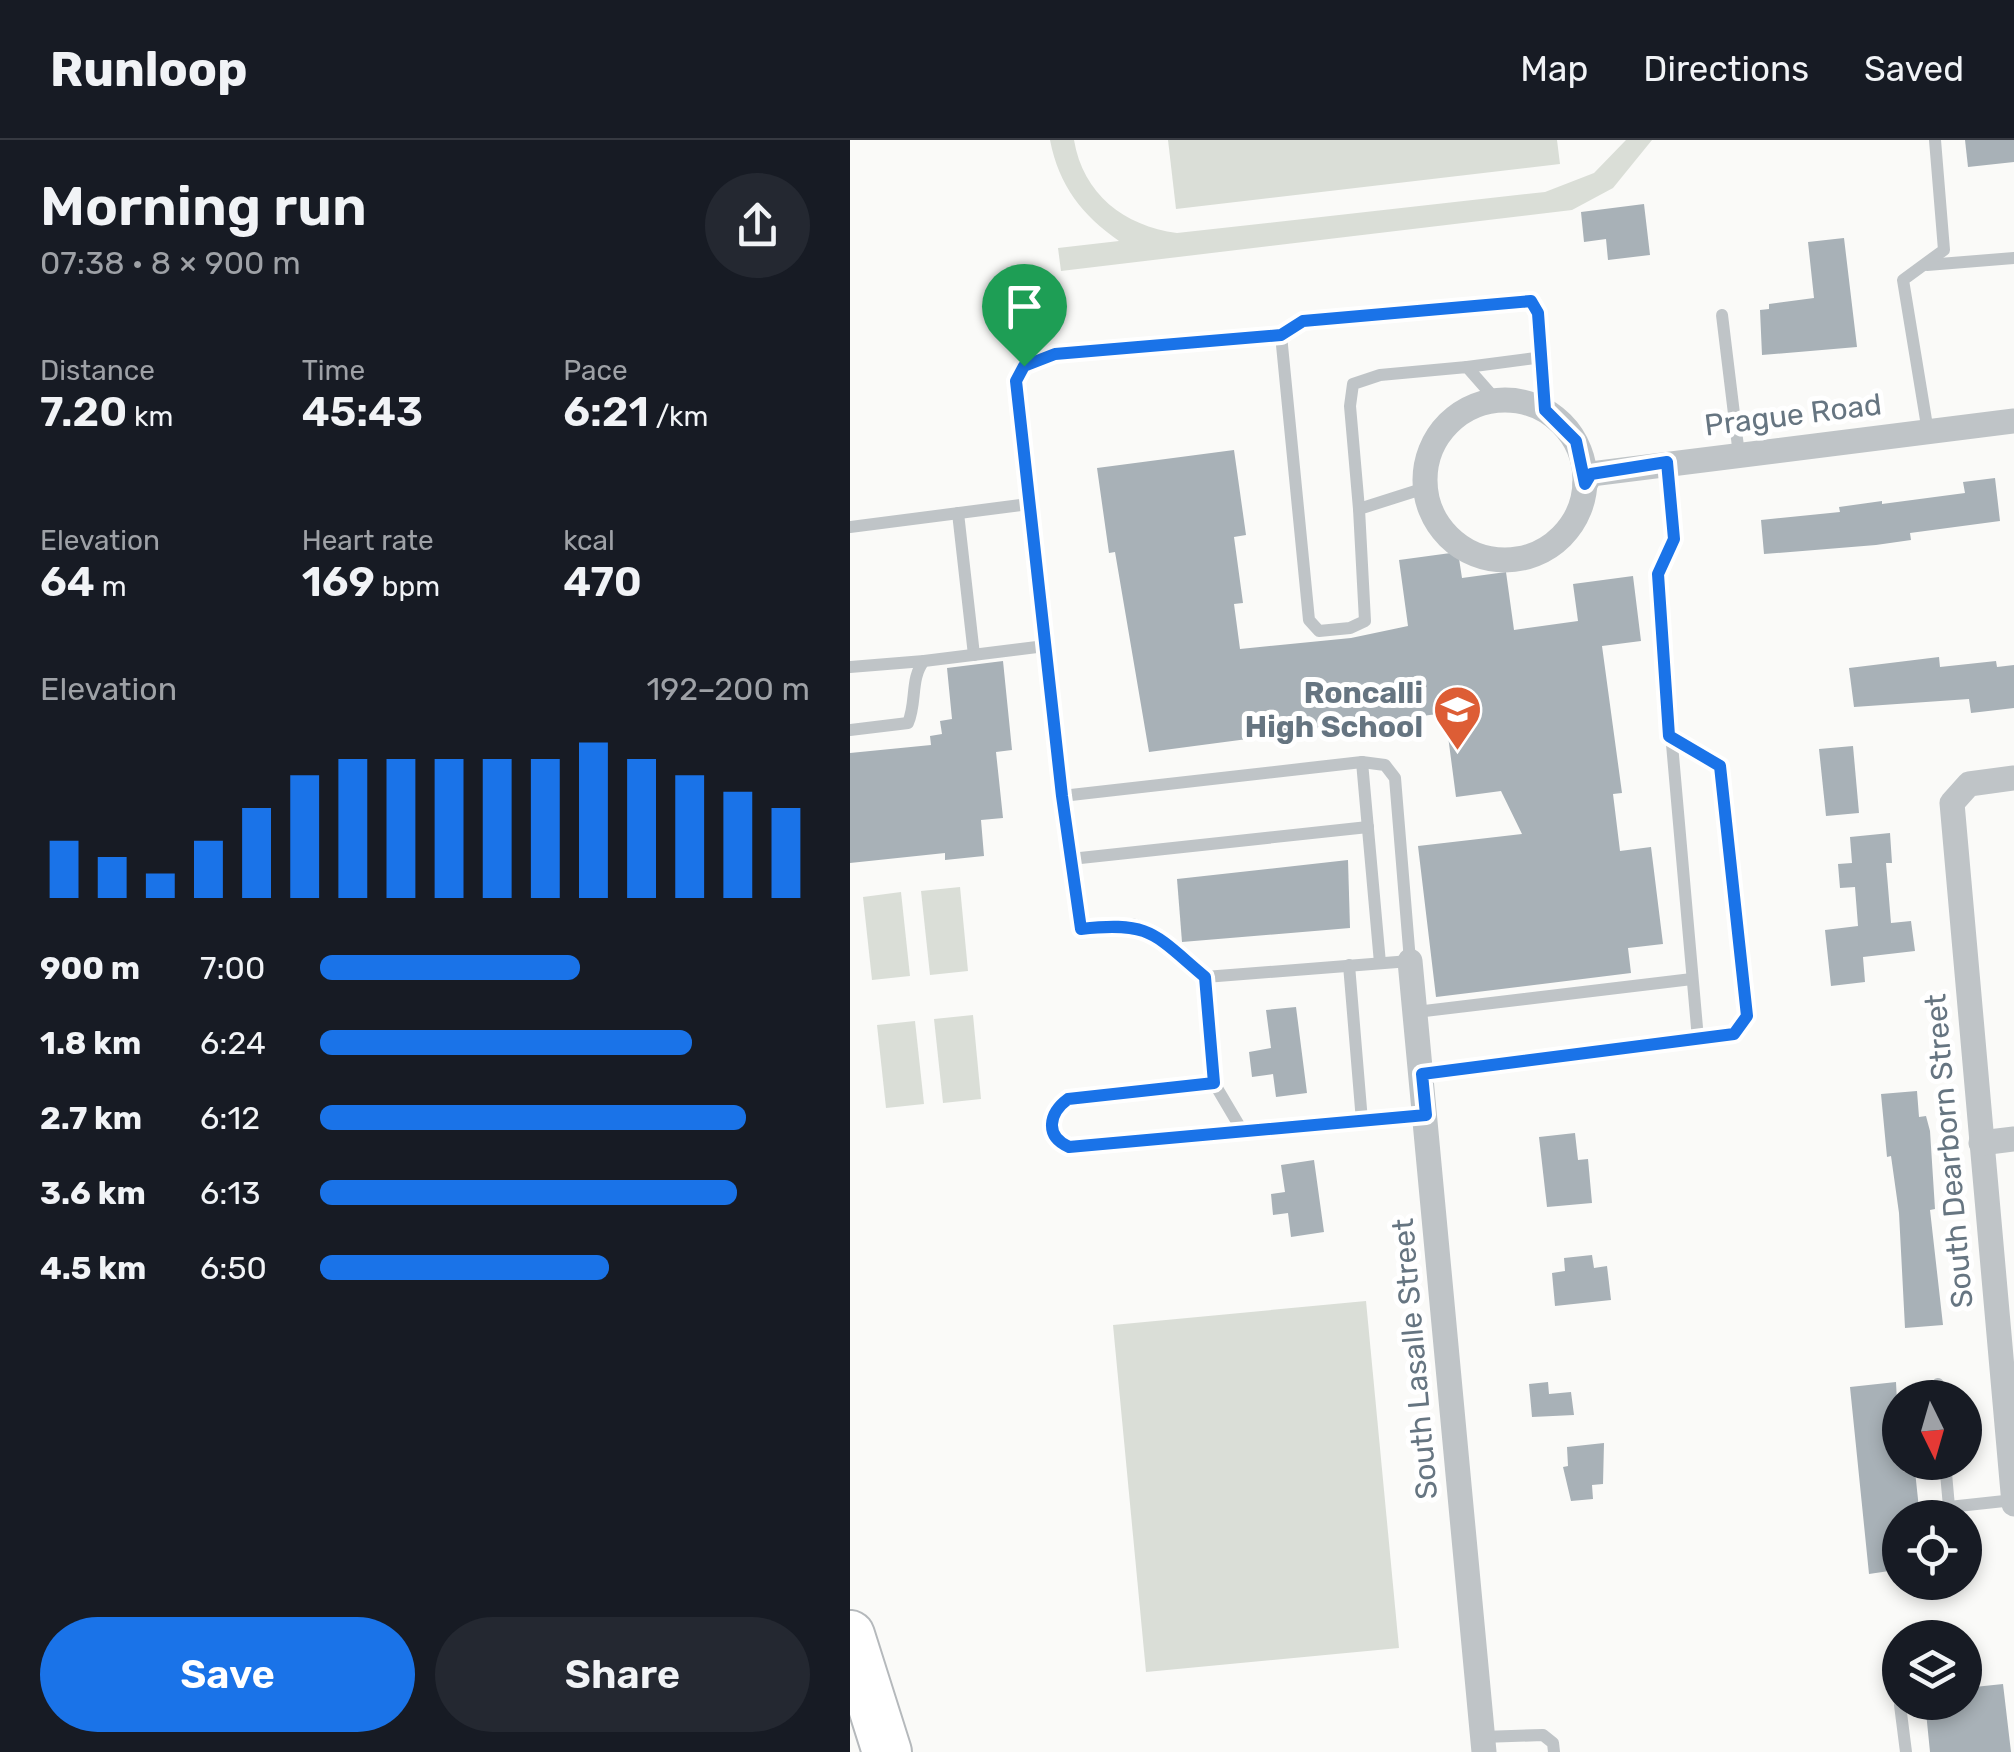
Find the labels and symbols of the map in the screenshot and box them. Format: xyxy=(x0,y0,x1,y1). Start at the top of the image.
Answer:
pin xyxy=(982,264,1067,367)
street label: Prague Road xyxy=(1702,386,1884,444)
place label: Roncalli High School xyxy=(1245,675,1423,745)
school or university icon: Roncalli High School xyxy=(1432,684,1484,752)
street label: South Dearborn Street xyxy=(1917,992,1981,1310)
street label: South Lasalle Street xyxy=(1385,1217,1445,1501)
north arrow xyxy=(1882,1380,1982,1480)

